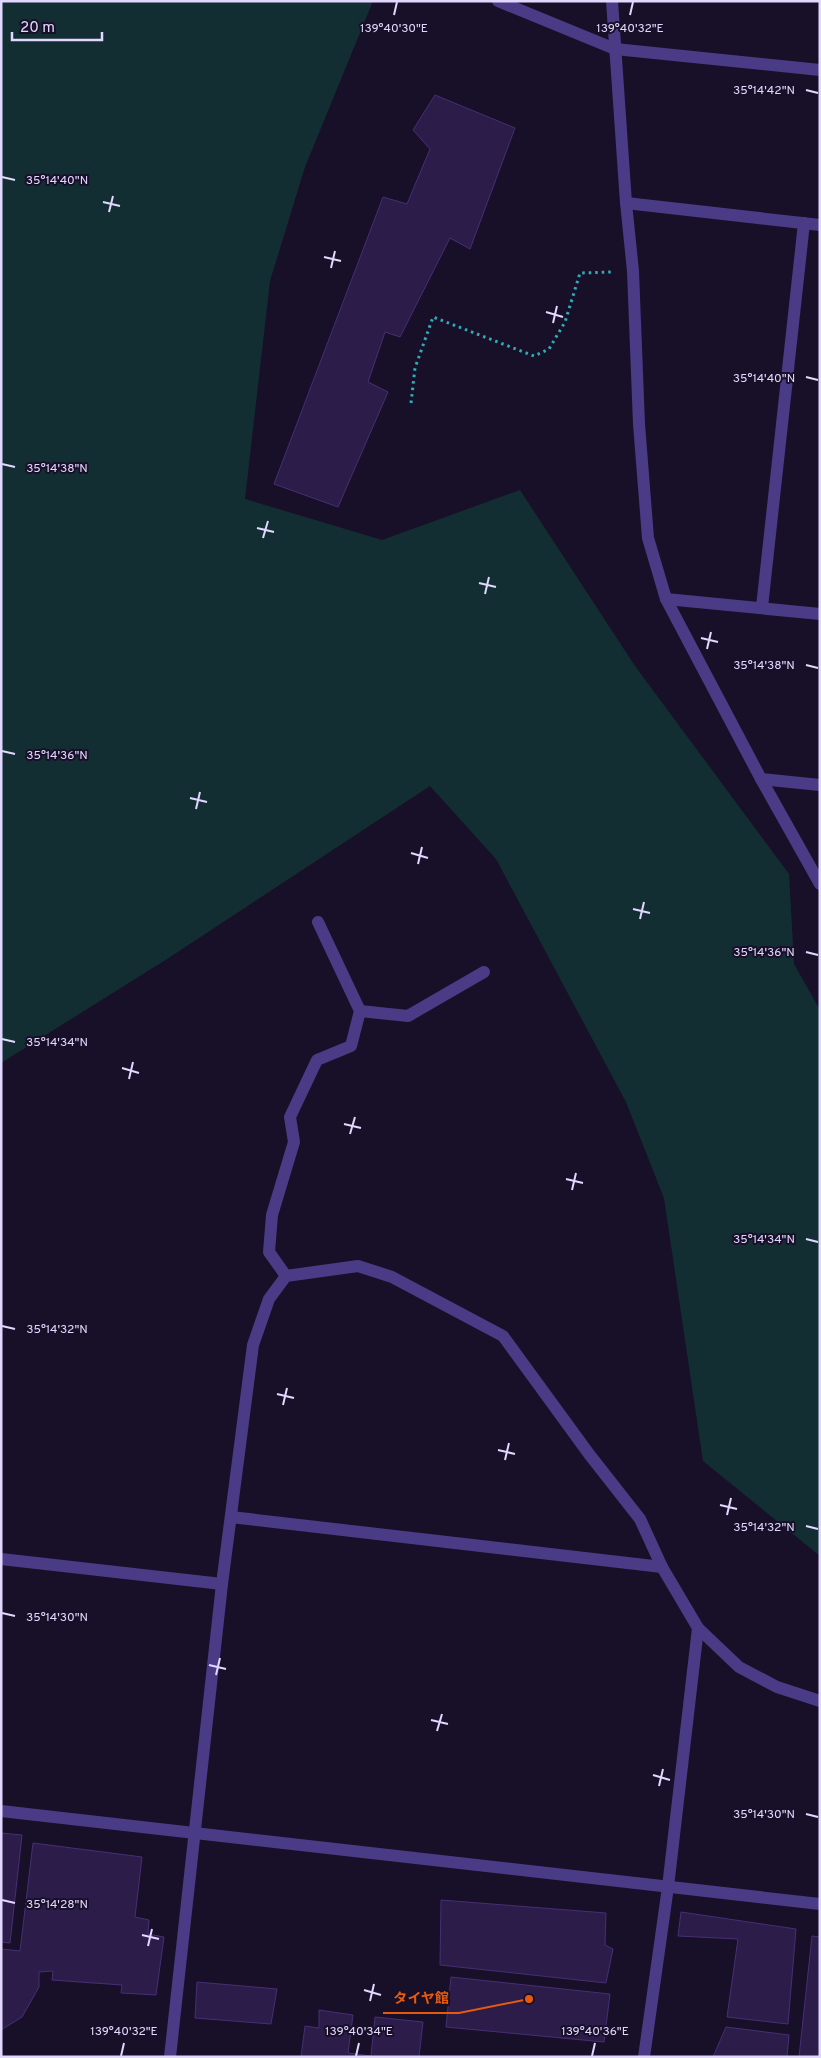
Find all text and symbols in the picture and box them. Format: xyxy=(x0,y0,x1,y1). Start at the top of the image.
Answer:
scale bar xyxy=(12,10,102,42)
text: 20 m xyxy=(20,19,55,38)
text: 139°40'30"E xyxy=(360,21,428,37)
text: 139°40'32"E xyxy=(596,21,664,37)
text: 35°14'42"N xyxy=(733,83,795,99)
text: 35°14'40"N xyxy=(26,173,88,189)
text: 35°14'40"N xyxy=(733,371,795,387)
text: 35°14'38"N xyxy=(26,461,88,477)
text: 35°14'38"N xyxy=(733,658,795,674)
text: 35°14'36"N xyxy=(26,748,88,764)
text: 35°14'36"N xyxy=(733,945,795,961)
text: 35°14'34"N xyxy=(26,1035,88,1051)
text: 35°14'34"N xyxy=(733,1232,795,1248)
text: 35°14'32"N xyxy=(26,1322,88,1338)
text: 35°14'32"N xyxy=(733,1520,795,1536)
text: 35°14'30"N xyxy=(26,1610,88,1626)
text: 35°14'30"N xyxy=(733,1807,795,1823)
text: 35°14'28"N xyxy=(26,1897,88,1913)
callout: タイヤ館 xyxy=(383,1984,459,2013)
text: タイヤ館 xyxy=(393,1991,449,2008)
text: 139°40'32"E xyxy=(90,2024,158,2040)
text: 139°40'34"E xyxy=(325,2024,393,2040)
text: 139°40'36"E xyxy=(561,2024,629,2040)

